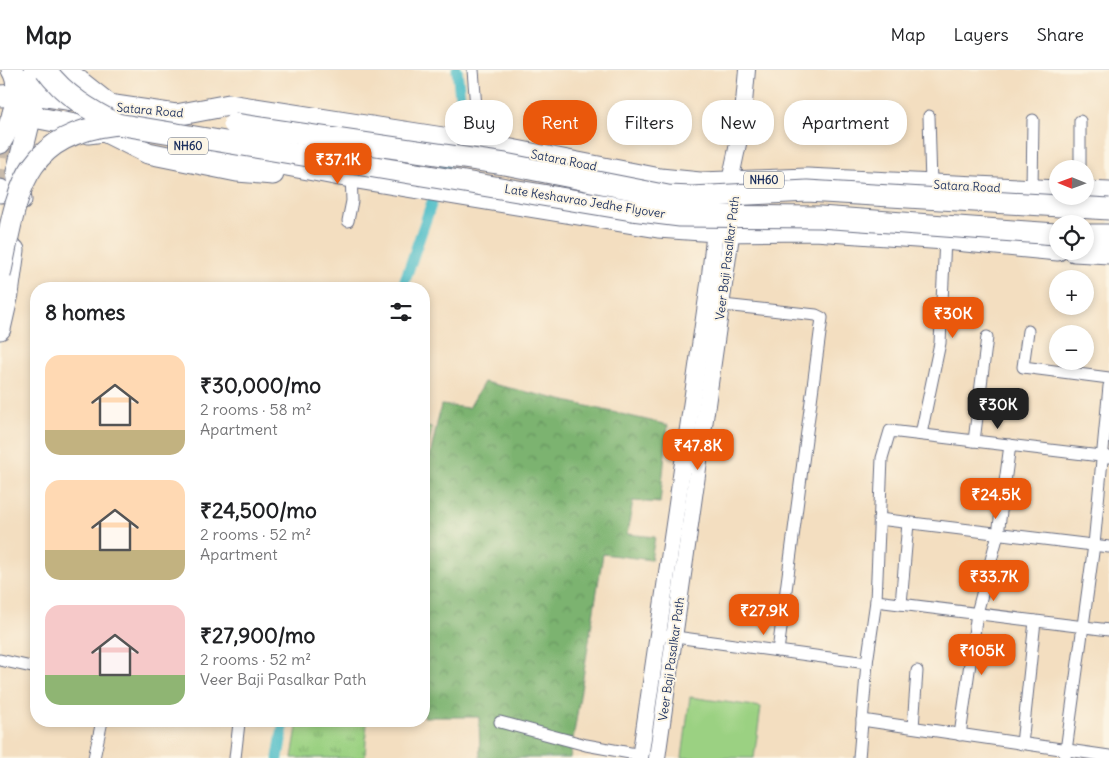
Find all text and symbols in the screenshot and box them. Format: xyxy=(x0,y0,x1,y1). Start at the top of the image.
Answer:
text: Map xyxy=(25,20,72,50)
text: Map xyxy=(890,23,925,46)
text: Layers xyxy=(953,23,1009,46)
text: Share xyxy=(1037,23,1084,46)
street label: Satara Road xyxy=(116,100,184,120)
chip: Buy xyxy=(445,100,513,145)
chip: Rent xyxy=(523,100,597,145)
chip: Filters xyxy=(607,100,692,145)
chip: New xyxy=(702,100,774,145)
chip: Apartment xyxy=(784,100,907,145)
road number: NH60 xyxy=(168,138,208,154)
pin: ₹37.1K xyxy=(297,142,379,185)
street label: Satara Road xyxy=(530,146,598,174)
text: ₹37.1K xyxy=(316,149,361,169)
north arrow xyxy=(1049,160,1094,205)
map controls xyxy=(1049,160,1094,370)
road number: NH60 xyxy=(744,172,784,188)
street label: Satara Road xyxy=(933,177,1001,195)
street label: Late Keshavrao Jedhe Flyover xyxy=(504,181,666,221)
street label: Veer Baji Pasalkar Path xyxy=(712,195,742,321)
button: locate xyxy=(1049,215,1094,260)
button: + xyxy=(1049,270,1094,315)
pin: ₹30K xyxy=(923,296,983,339)
icon: filters xyxy=(387,298,415,326)
text: 8 homes xyxy=(45,299,125,326)
text: ₹30K xyxy=(934,303,972,323)
button: − xyxy=(1049,325,1094,370)
text: ₹30,000/mo xyxy=(200,372,321,399)
icon: home xyxy=(85,375,145,435)
pin: ₹30K xyxy=(968,388,1028,430)
text: ₹30K xyxy=(979,394,1017,414)
text: 2 rooms · 58 m² xyxy=(200,399,312,419)
text: Apartment xyxy=(200,419,278,439)
pin: ₹47.8K xyxy=(657,428,739,471)
text: ₹47.8K xyxy=(674,435,722,455)
pin: ₹24.5K xyxy=(955,478,1037,520)
text: ₹24.5K xyxy=(971,484,1021,504)
text: ₹24,500/mo xyxy=(200,497,317,524)
icon: home xyxy=(85,500,145,560)
text: 2 rooms · 52 m² xyxy=(200,524,311,544)
text: Apartment xyxy=(200,544,278,564)
pin: ₹33.7K xyxy=(953,560,1035,602)
text: ₹33.7K xyxy=(970,566,1018,586)
pin: ₹27.9K xyxy=(723,594,805,636)
street label: Veer Baji Pasalkar Path xyxy=(655,596,687,722)
text: ₹27.9K xyxy=(740,600,788,620)
text: ₹27,900/mo xyxy=(200,622,315,649)
icon: home xyxy=(85,625,145,685)
pin: ₹105K xyxy=(947,634,1017,676)
text: ₹105K xyxy=(959,640,1005,660)
text: 2 rooms · 52 m² xyxy=(200,649,311,669)
text: Veer Baji Pasalkar Path xyxy=(200,669,366,689)

